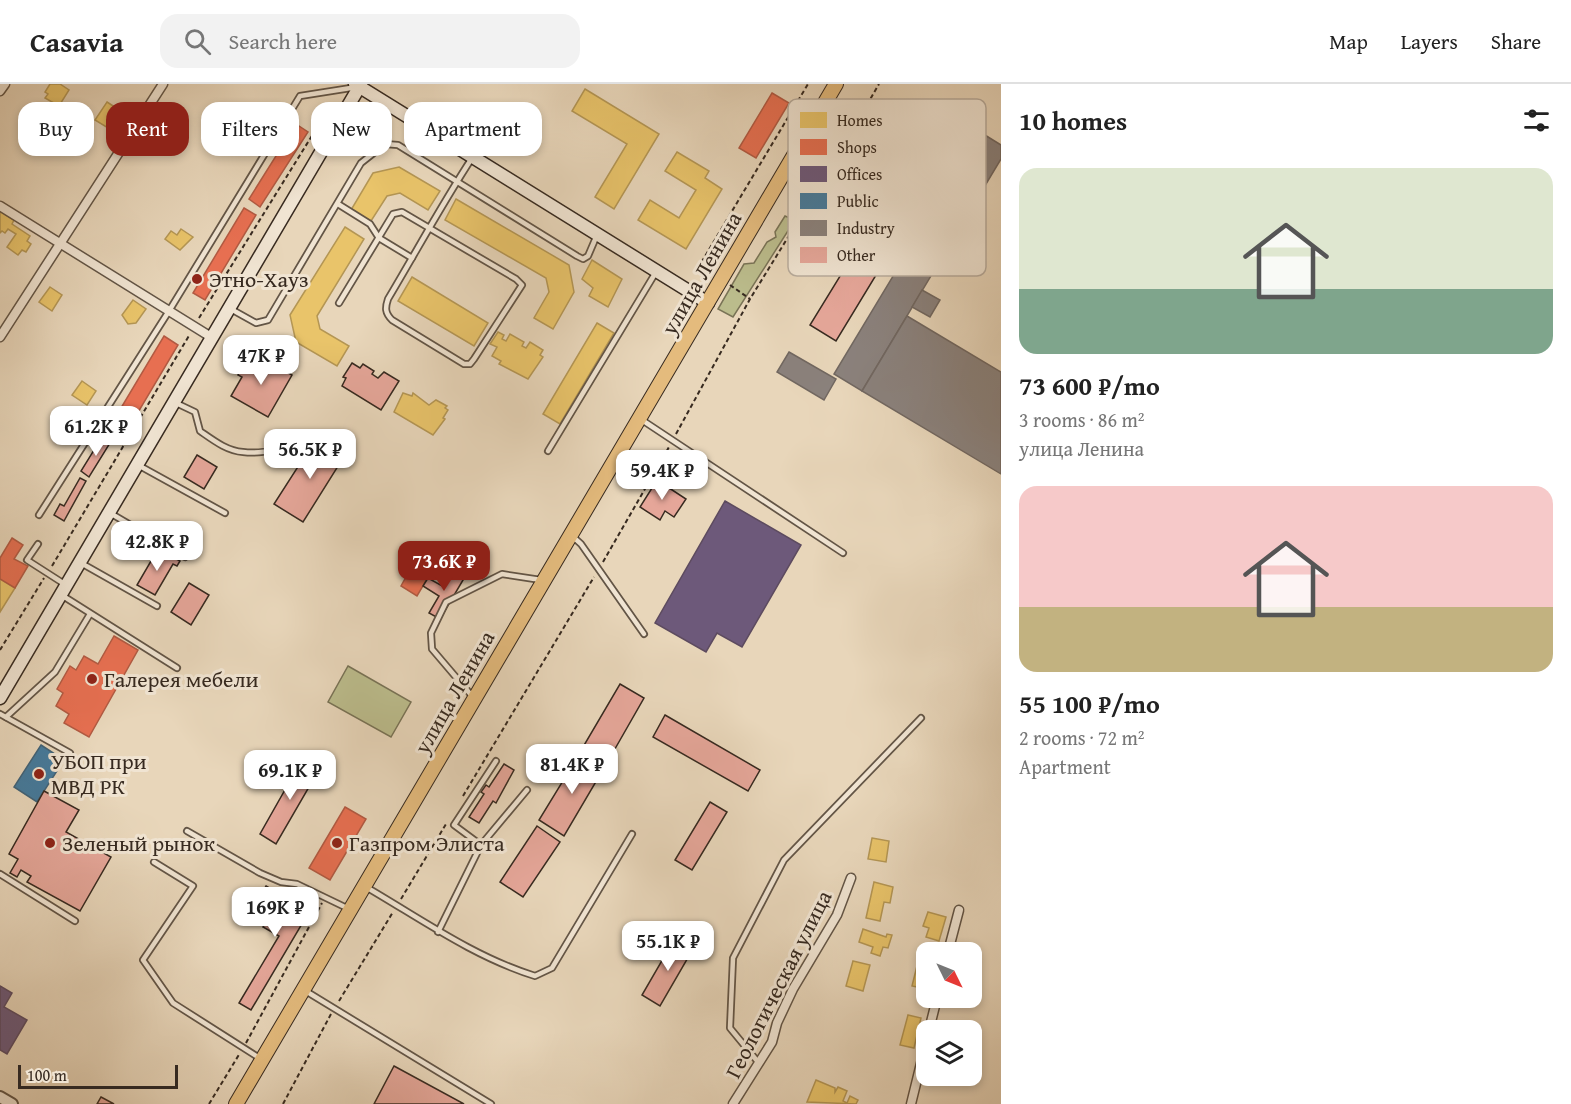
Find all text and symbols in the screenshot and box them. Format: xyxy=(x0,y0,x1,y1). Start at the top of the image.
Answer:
search box xyxy=(160,14,580,68)
text: Casavia xyxy=(30,21,124,62)
icon: search xyxy=(181,25,214,58)
text: Search here xyxy=(229,25,337,57)
text: Map xyxy=(1329,26,1368,57)
text: Layers xyxy=(1401,26,1458,57)
text: Share xyxy=(1491,26,1541,57)
legend xyxy=(788,99,986,276)
text: 10 homes xyxy=(1019,101,1127,140)
chip: Buy xyxy=(18,102,94,156)
chip: Rent xyxy=(106,102,189,156)
chip: Filters xyxy=(201,102,299,156)
chip: New xyxy=(311,102,392,156)
chip: Apartment xyxy=(404,102,542,156)
icon: filters xyxy=(1520,104,1553,137)
text: Homes xyxy=(837,108,883,132)
text: Shops xyxy=(837,135,877,159)
text: Offices xyxy=(837,162,882,186)
text: Public xyxy=(837,189,879,213)
street label: улица Ленина xyxy=(652,205,750,341)
icon: home xyxy=(1232,207,1340,315)
text: Industry xyxy=(837,216,895,240)
text: Other xyxy=(837,243,876,267)
place label: Этно-Хауз xyxy=(209,263,309,295)
marker: Этно-Хауз xyxy=(190,272,204,286)
pin: 47K ₽ xyxy=(219,335,303,386)
text: 47K ₽ xyxy=(237,340,285,369)
text: 73 600 ₽/mo xyxy=(1019,366,1160,405)
text: 3 rooms · 86 m² xyxy=(1019,405,1145,434)
pin: 61.2K ₽ xyxy=(41,406,151,457)
text: 61.2K ₽ xyxy=(64,411,128,440)
pin: 56.5K ₽ xyxy=(255,429,365,480)
text: 56.5K ₽ xyxy=(278,434,342,463)
text: улица Ленина xyxy=(1019,434,1144,463)
pin: 59.4K ₽ xyxy=(607,450,717,501)
text: 59.4K ₽ xyxy=(630,455,694,484)
pin: 42.8K ₽ xyxy=(102,521,212,572)
icon: home xyxy=(1232,525,1340,633)
text: 42.8K ₽ xyxy=(125,526,189,555)
pin: 73.6K ₽ xyxy=(389,541,499,592)
text: 73.6K ₽ xyxy=(412,546,476,575)
street label: улица Ленина xyxy=(405,624,503,760)
place label: Галерея мебели xyxy=(104,663,259,695)
marker: Галерея мебели xyxy=(85,672,99,686)
text: 55 100 ₽/mo xyxy=(1019,684,1160,723)
text: 2 rooms · 72 m² xyxy=(1019,723,1145,752)
pin: 81.4K ₽ xyxy=(517,744,627,795)
place label: УБОП при МВД РК xyxy=(51,745,147,802)
text: 81.4K ₽ xyxy=(540,749,604,778)
pin: 69.1K ₽ xyxy=(235,750,345,801)
text: Apartment xyxy=(1019,752,1111,781)
text: 69.1K ₽ xyxy=(258,755,322,784)
marker: УБОП при МВД РК xyxy=(32,767,46,781)
place label: Зеленый рынок xyxy=(62,827,215,859)
place label: Газпром Элиста xyxy=(349,827,505,859)
marker: Зеленый рынок xyxy=(43,836,57,850)
marker: Газпром Элиста xyxy=(330,836,344,850)
street label: Геологическая улица xyxy=(717,884,840,1084)
pin: 169K ₽ xyxy=(226,887,324,938)
text: 169K ₽ xyxy=(246,892,304,921)
pin: 55.1K ₽ xyxy=(613,921,723,972)
text: 55.1K ₽ xyxy=(636,926,700,955)
north arrow xyxy=(916,942,982,1008)
map controls xyxy=(916,942,982,1086)
button: layers xyxy=(916,1020,982,1086)
scale bar xyxy=(18,1062,178,1090)
text: 100 m xyxy=(27,1063,67,1087)

